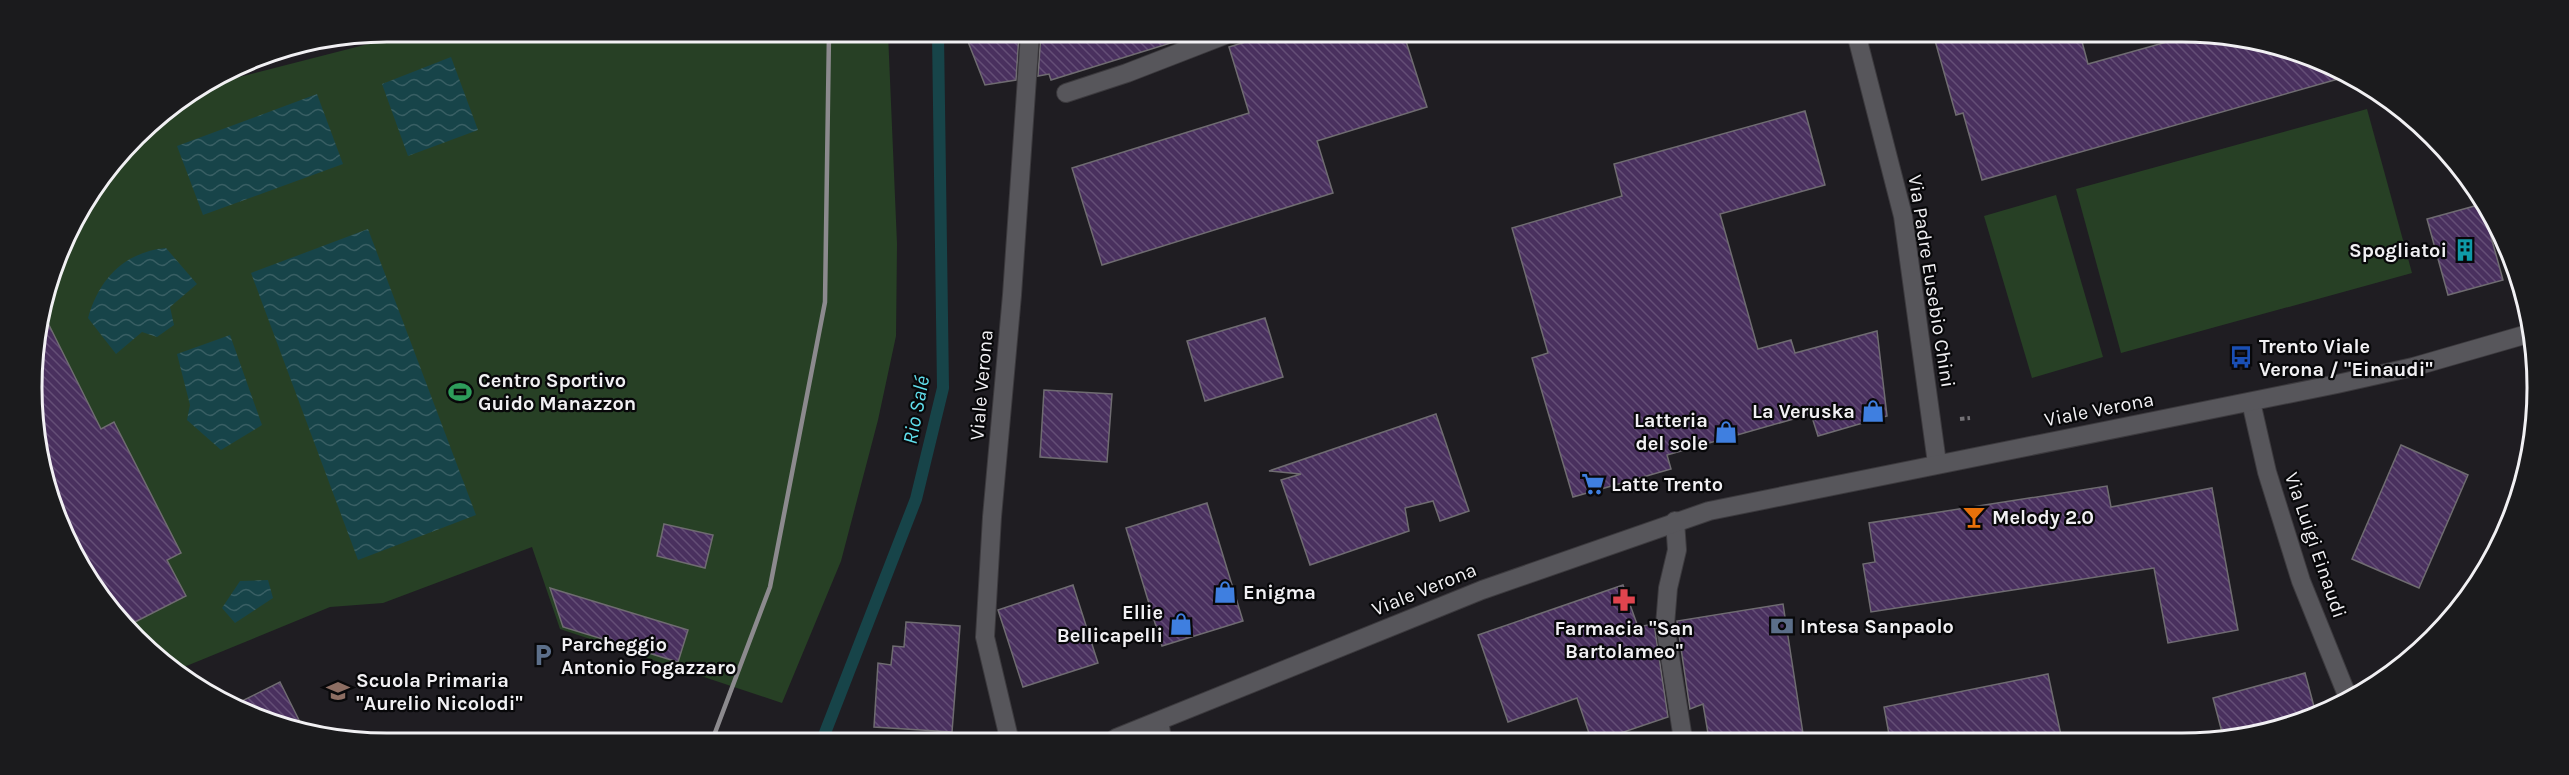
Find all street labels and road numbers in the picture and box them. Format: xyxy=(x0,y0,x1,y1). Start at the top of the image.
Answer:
street label: Via Padre Eusebio Chini xyxy=(1903,173,1960,389)
street label: Viale Verona xyxy=(965,329,998,441)
street label: Viale Verona xyxy=(2042,388,2156,431)
street label: Via Luigi Einaudi xyxy=(2280,469,2351,621)
street label: Viale Verona xyxy=(1368,558,1480,621)

